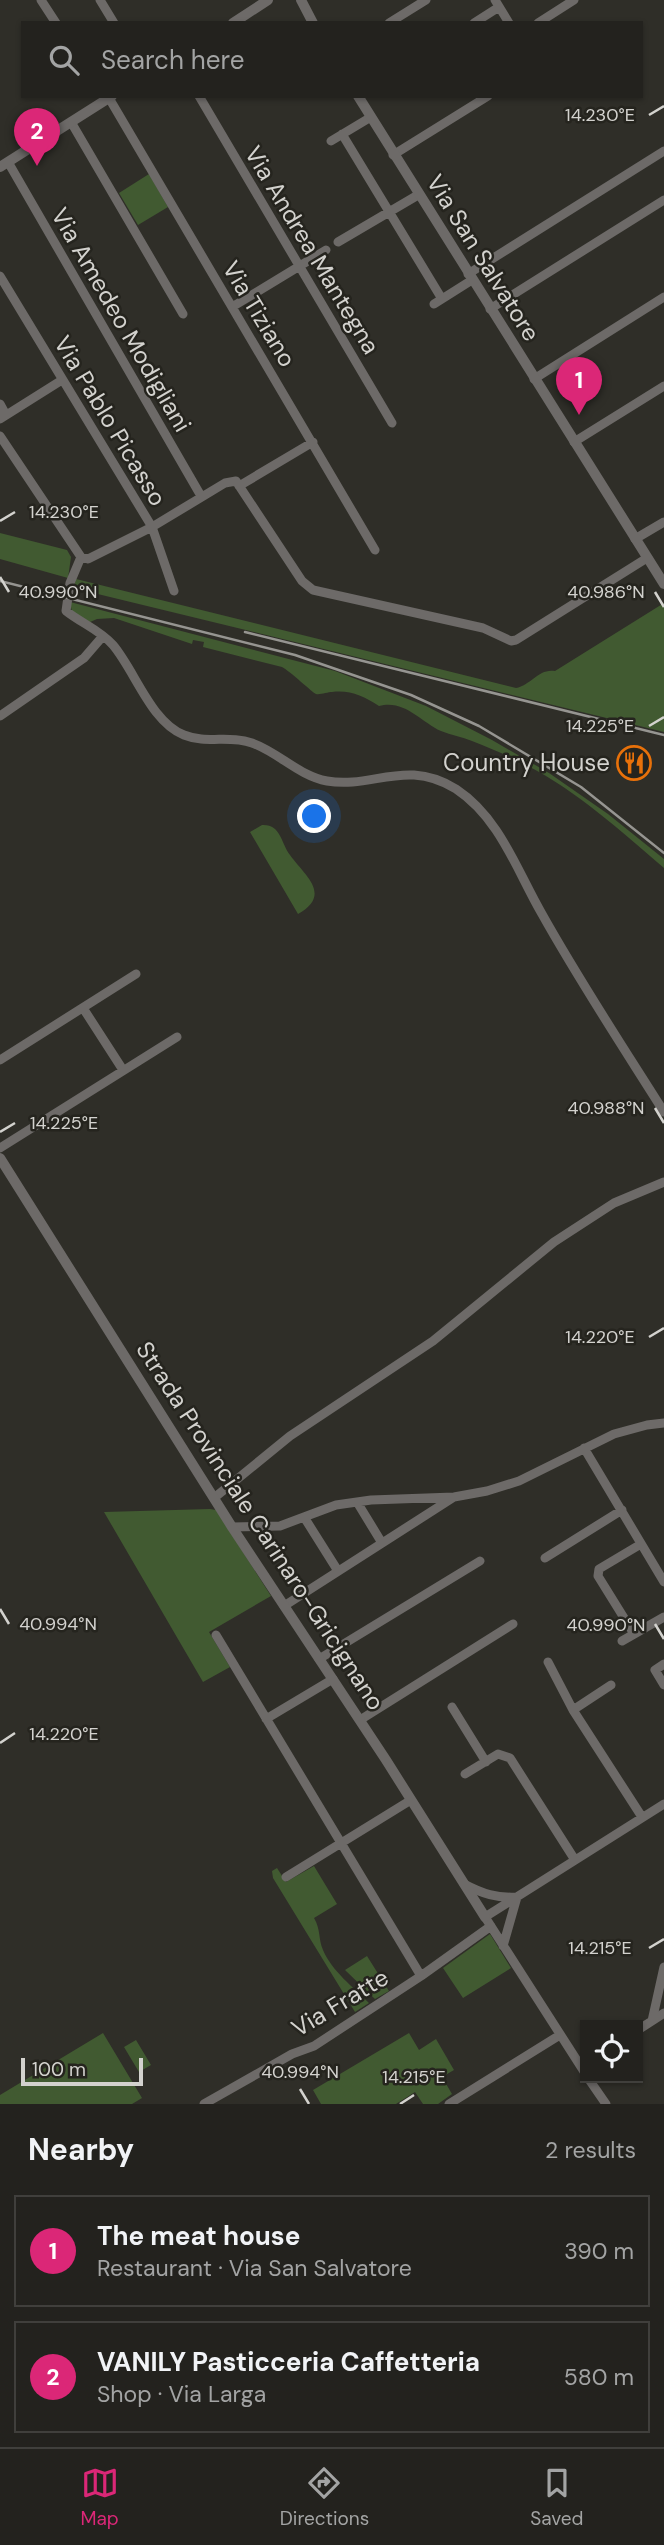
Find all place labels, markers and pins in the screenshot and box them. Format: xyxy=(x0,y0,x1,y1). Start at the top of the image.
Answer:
pin: 2 xyxy=(14,108,60,166)
pin: 1 xyxy=(556,357,602,415)
restaurant icon: Country House xyxy=(615,744,653,782)
place label: Country House xyxy=(443,747,610,778)

